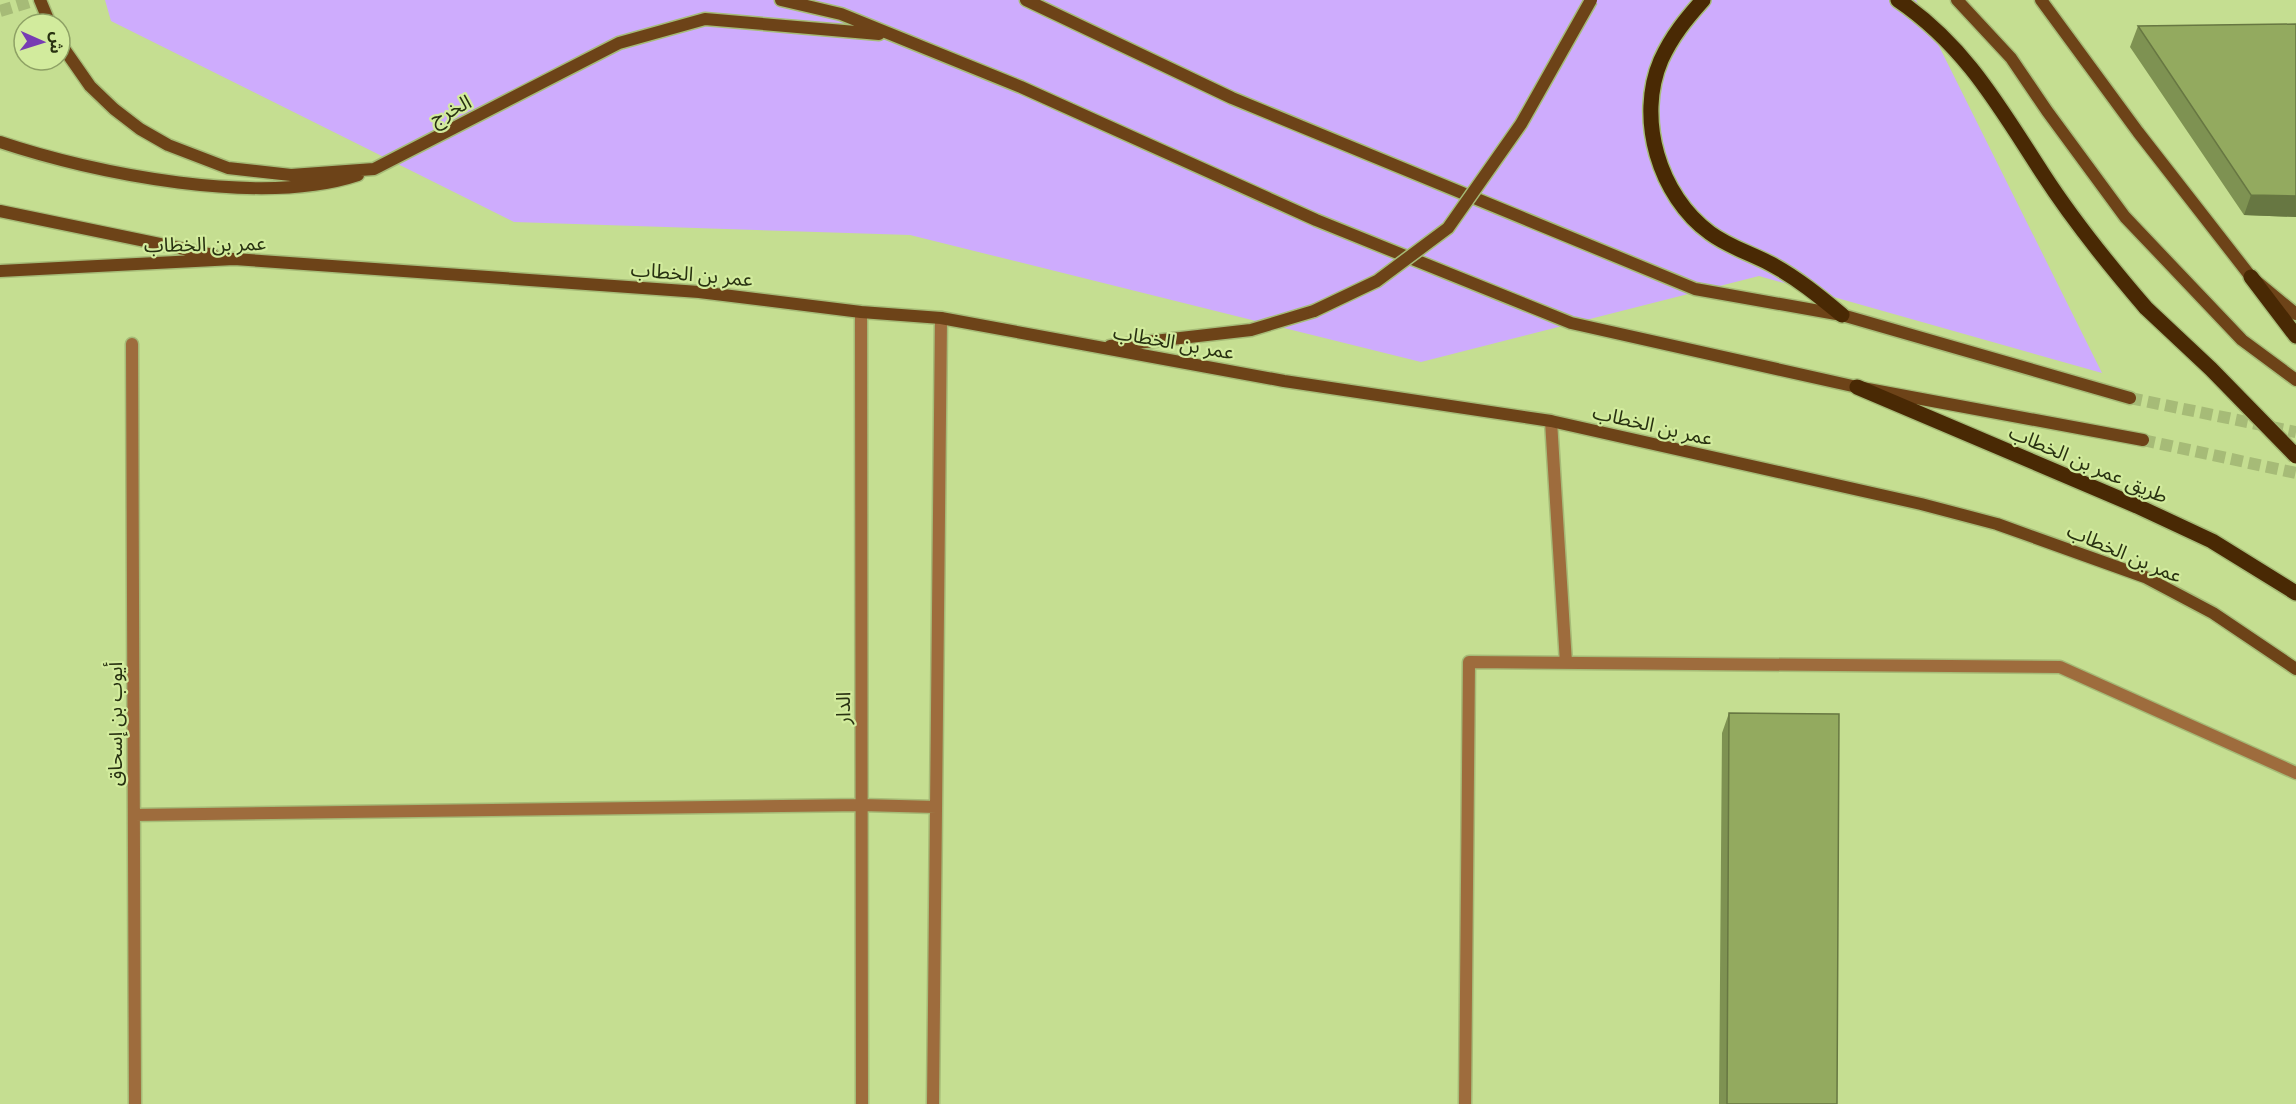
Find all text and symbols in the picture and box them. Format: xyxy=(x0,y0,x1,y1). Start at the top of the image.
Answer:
north arrow xyxy=(12,12,72,72)
text: ش xyxy=(46,31,68,54)
street label: الخرج xyxy=(425,88,477,133)
street label: عمر بن الخطاب xyxy=(144,230,266,257)
street label: عمر بن الخطاب xyxy=(630,256,754,291)
street label: عمر بن الخطاب xyxy=(1112,319,1236,364)
street label: عمر بن الخطاب xyxy=(1590,399,1715,450)
street label: طريق عمر بن الخطاب xyxy=(2005,419,2172,509)
street label: عمر بن الخطاب xyxy=(2064,517,2186,588)
street label: أيوب بن إسحاق xyxy=(102,662,128,786)
street label: الدار xyxy=(830,692,855,725)

